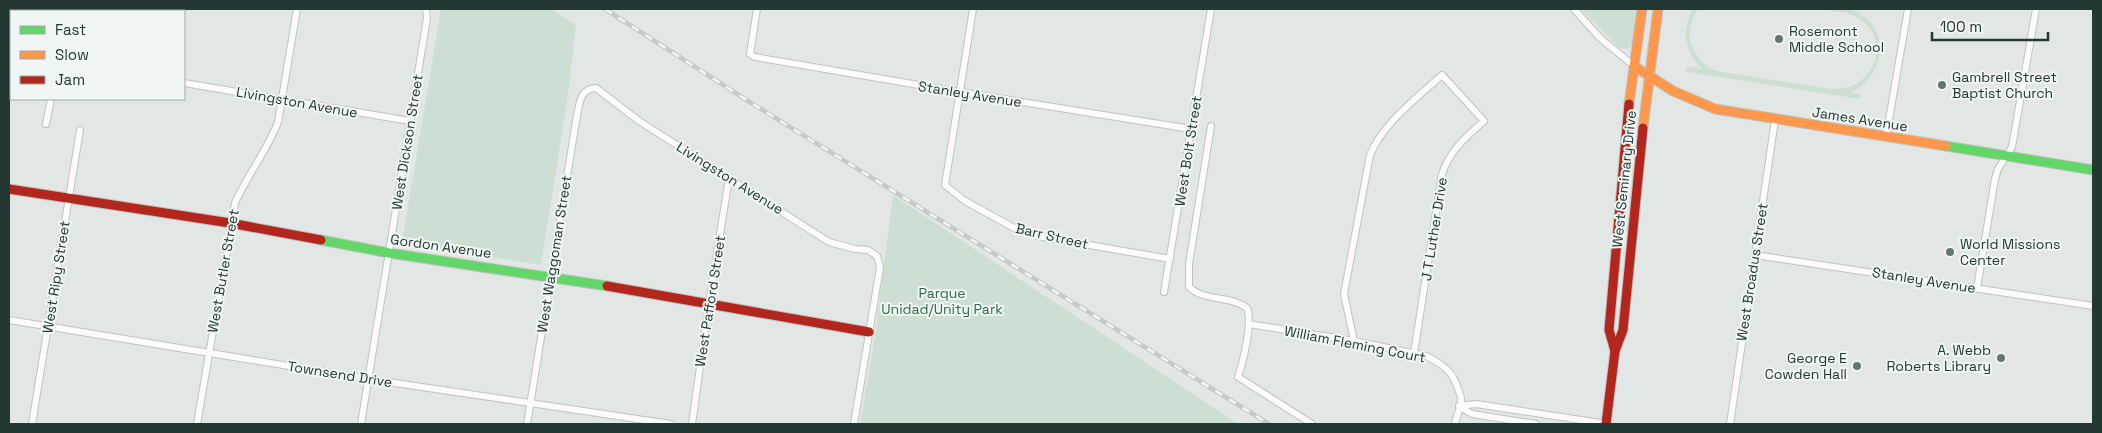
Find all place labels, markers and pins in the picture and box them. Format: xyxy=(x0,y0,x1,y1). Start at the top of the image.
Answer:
place label: Rosemont Middle School xyxy=(1789,22,1884,56)
marker: Rosemont Middle School xyxy=(1773,33,1785,45)
place label: Gambrell Street Baptist Church xyxy=(1952,68,2057,102)
marker: Gambrell Street Baptist Church xyxy=(1936,79,1948,91)
place label: World Missions Center xyxy=(1960,235,2060,269)
marker: World Missions Center xyxy=(1944,246,1956,258)
place label: A. Webb Roberts Library xyxy=(1886,341,1991,375)
place label: George E Cowden Hall xyxy=(1765,349,1847,383)
marker: A. Webb Roberts Library xyxy=(1995,352,2007,364)
marker: George E Cowden Hall xyxy=(1851,360,1863,372)

